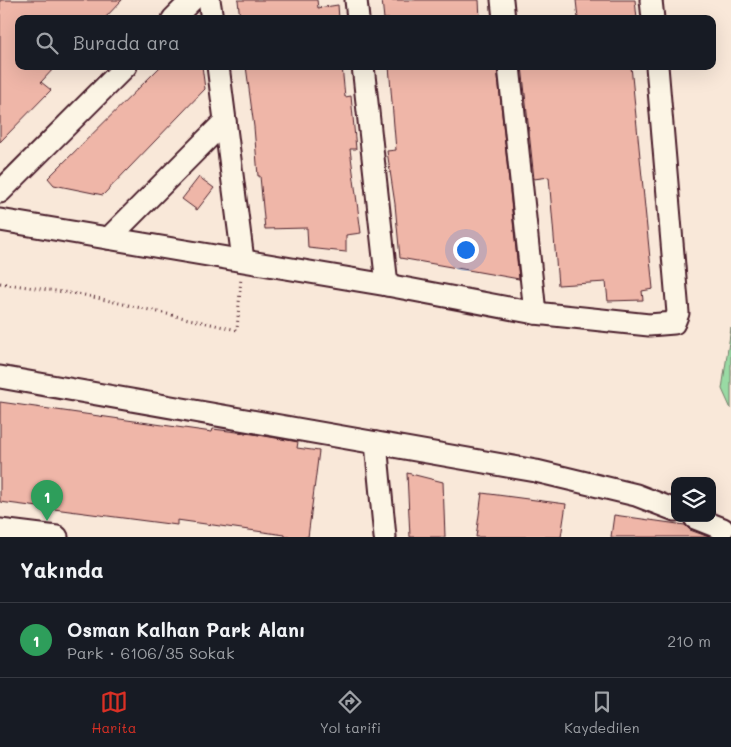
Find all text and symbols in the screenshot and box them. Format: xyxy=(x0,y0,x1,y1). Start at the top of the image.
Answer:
search box xyxy=(15,15,716,70)
icon: search xyxy=(33,29,61,57)
text: Burada ara xyxy=(73,30,180,55)
your location xyxy=(453,237,479,263)
map controls xyxy=(671,477,716,522)
button: layers xyxy=(671,477,716,522)
pin: 1 xyxy=(31,480,63,521)
text: Yakında xyxy=(20,556,104,583)
text: Osman Kalhan Park Alanı xyxy=(67,617,305,642)
text: 1 xyxy=(32,630,40,651)
text: 210 m xyxy=(667,630,711,651)
text: Park · 6106/35 Sokak xyxy=(67,642,235,663)
tab: Harita xyxy=(92,688,136,737)
tab: Yol tarifi xyxy=(320,688,381,737)
tab: Kaydedilen xyxy=(564,688,639,737)

